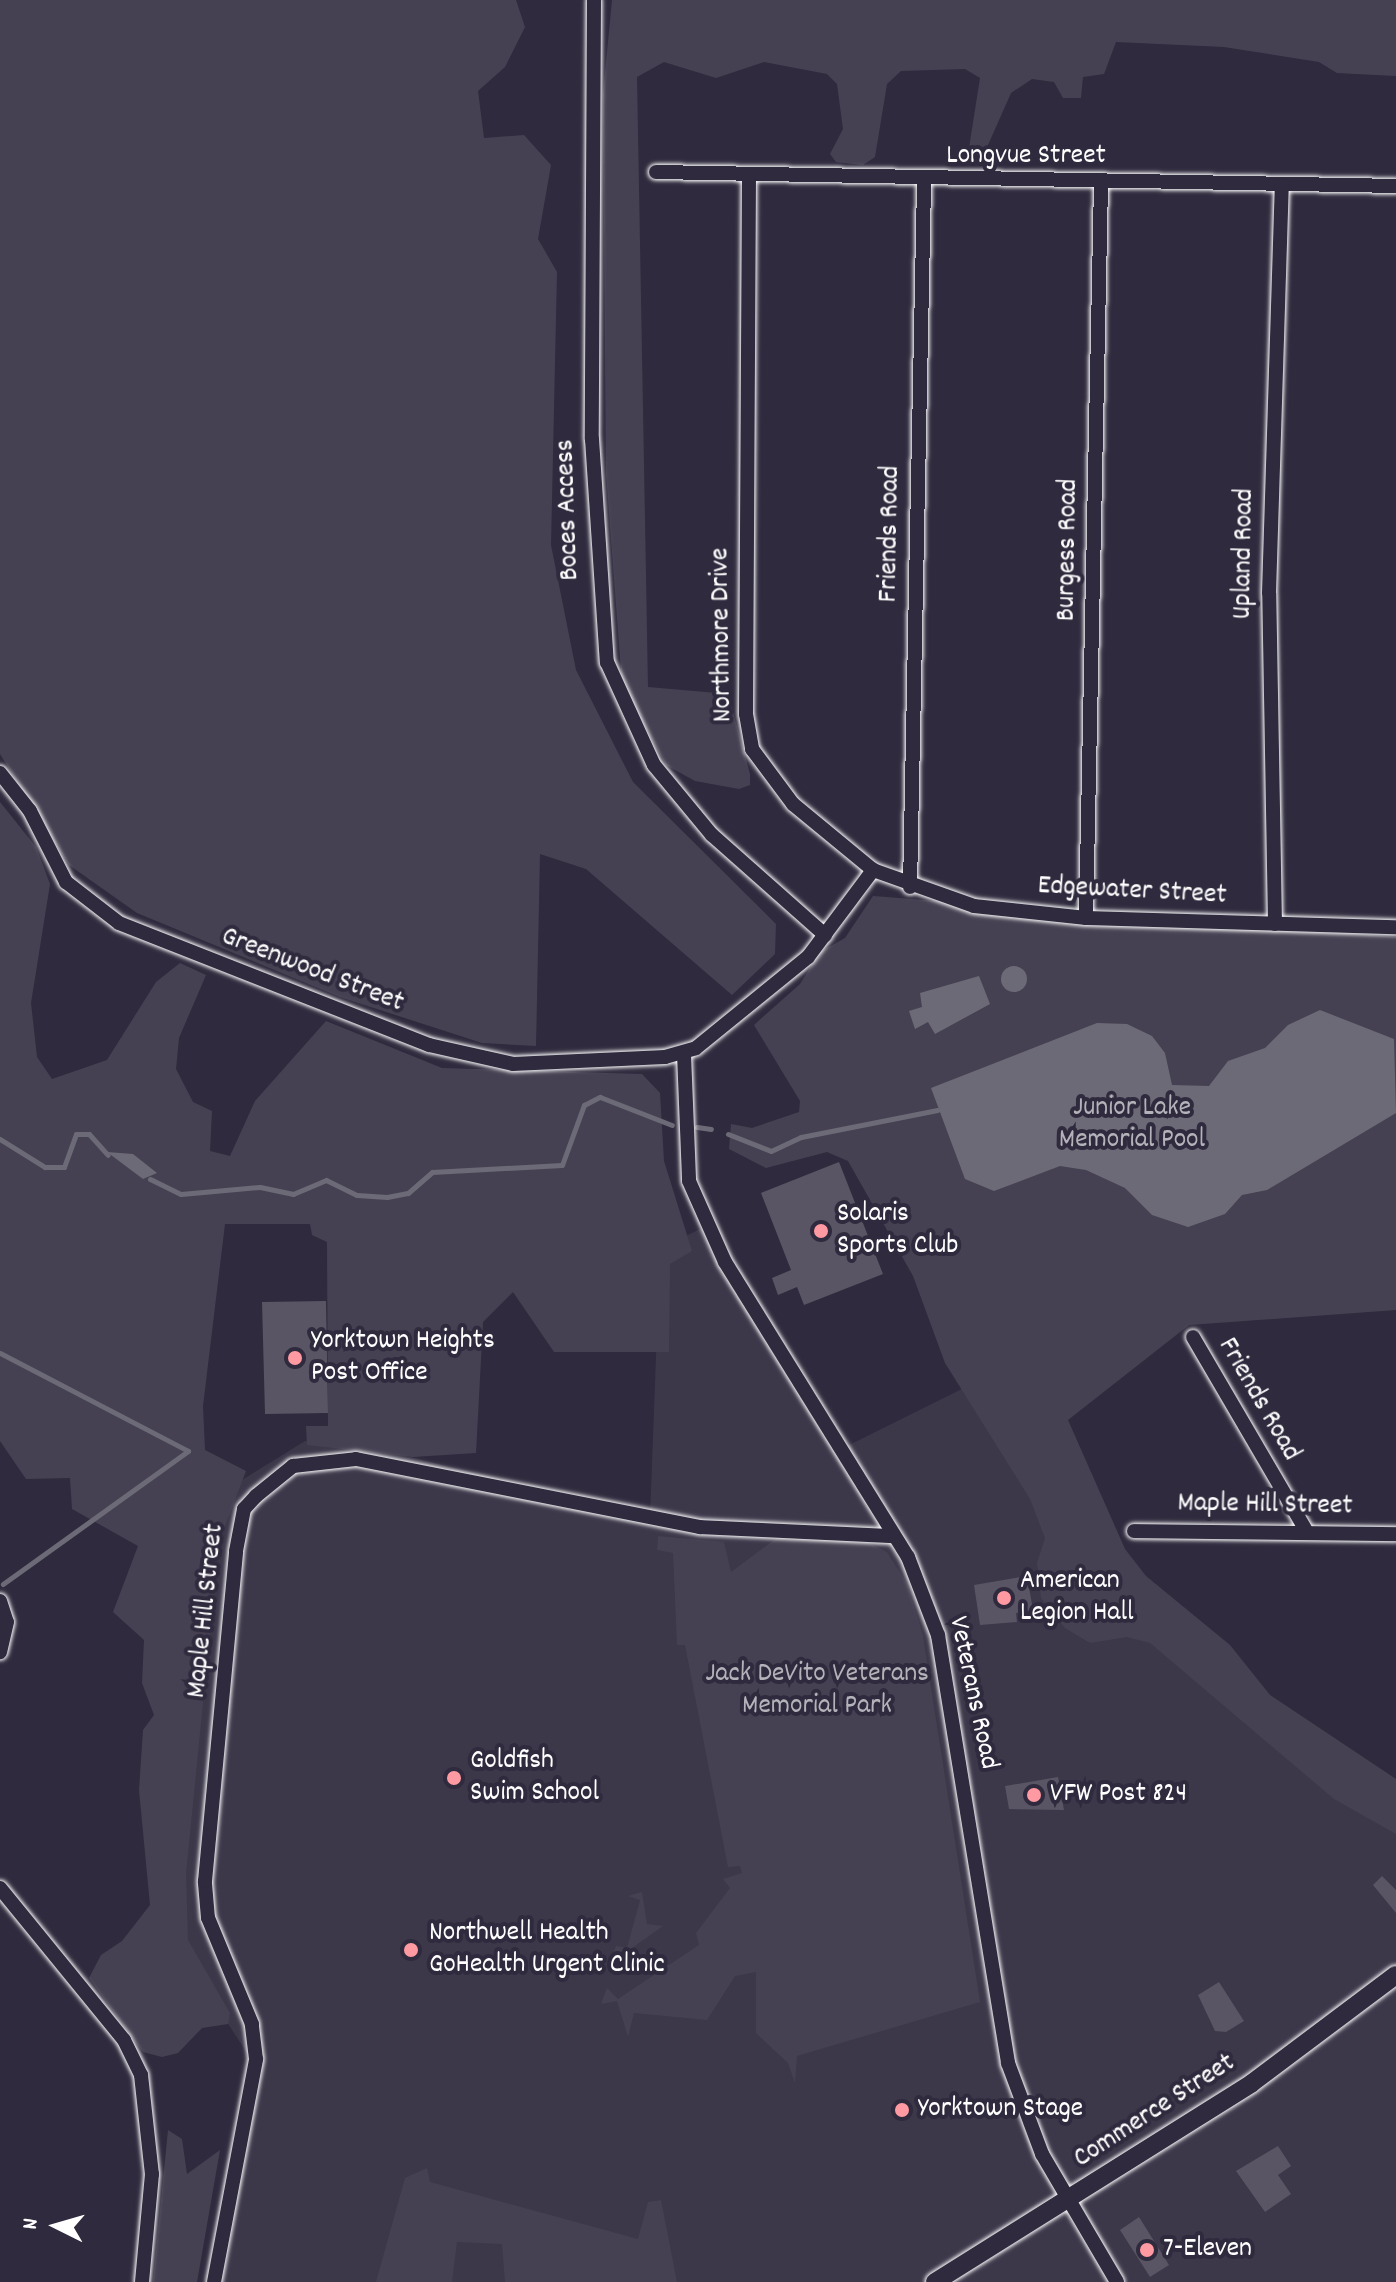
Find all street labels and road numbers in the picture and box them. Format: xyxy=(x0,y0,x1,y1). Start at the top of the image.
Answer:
street label: Longvue Street xyxy=(946,140,1106,174)
street label: Boces Access xyxy=(550,439,588,581)
street label: Friends Road xyxy=(873,465,909,603)
street label: Burgess Road xyxy=(1051,478,1087,622)
street label: Upland Road xyxy=(1227,488,1263,620)
street label: Northmore Drive xyxy=(705,547,741,723)
street label: Edgewater Street xyxy=(1037,870,1227,914)
street label: Greenwood Street xyxy=(216,921,408,1021)
street label: Friends Road xyxy=(1209,1332,1307,1468)
street label: Maple Hill Street xyxy=(1177,1488,1353,1524)
street label: Maple Hill Street xyxy=(181,1522,233,1700)
street label: Veterans Road xyxy=(939,1613,1005,1773)
street label: Commerce Street xyxy=(1068,2047,1242,2177)

